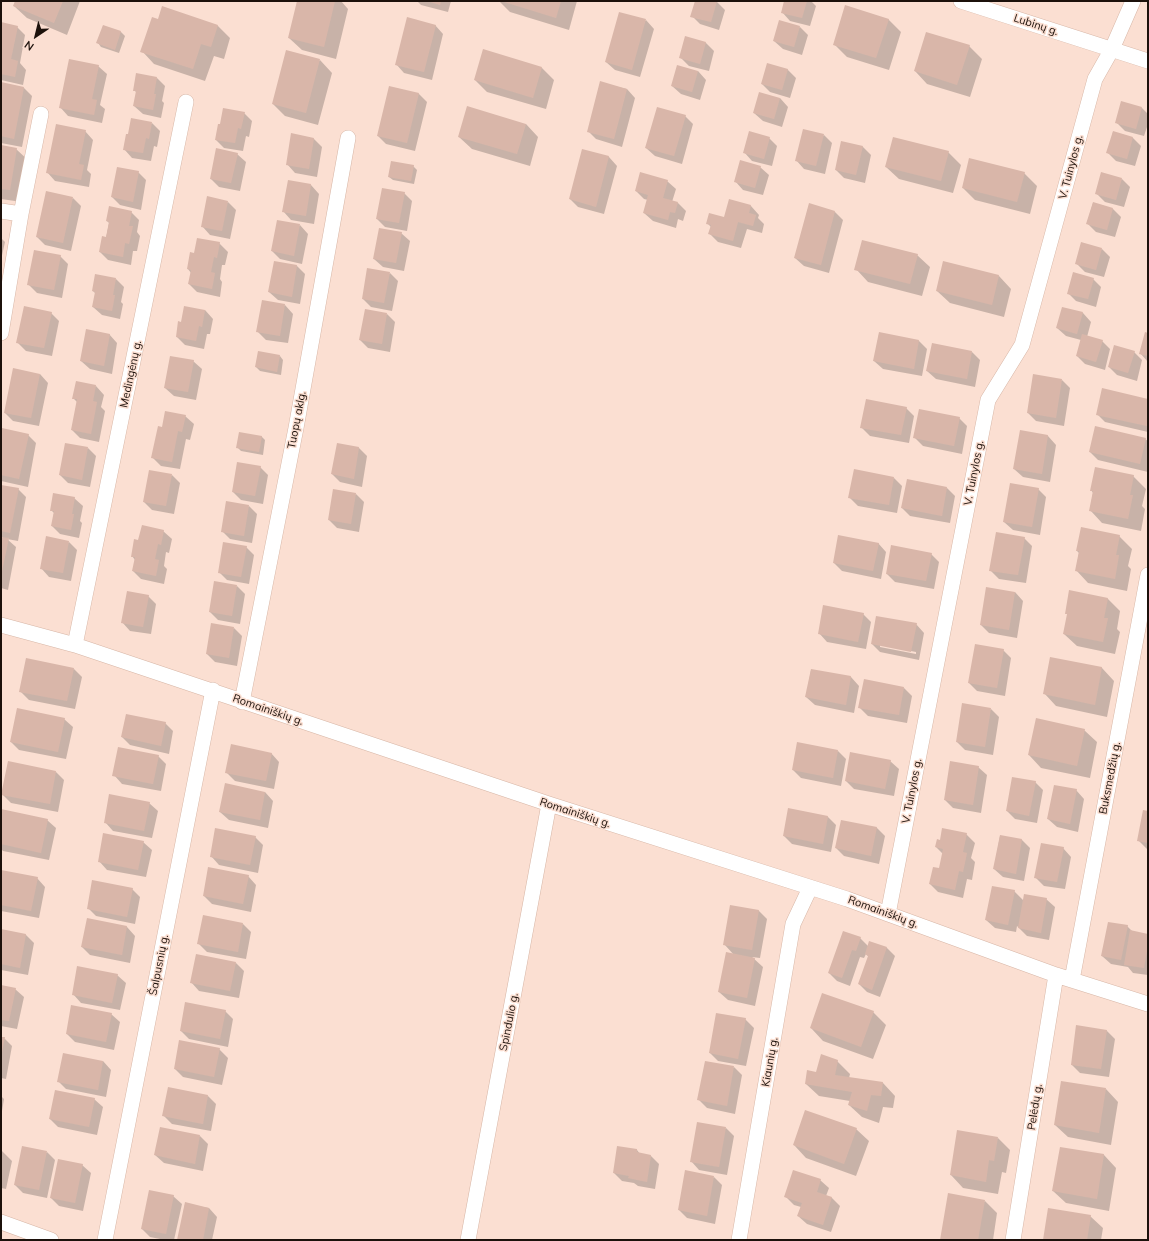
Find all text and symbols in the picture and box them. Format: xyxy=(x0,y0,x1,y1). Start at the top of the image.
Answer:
street label: Lubinų g. xyxy=(1012,12,1060,38)
north arrow xyxy=(16,16,56,56)
text: N xyxy=(22,38,37,54)
street label: V. Tuinylos g. xyxy=(1056,133,1086,201)
street label: Medingėnų g. xyxy=(117,339,145,409)
street label: Tuopų aklg. xyxy=(285,390,309,450)
street label: V. Tuinylos g. xyxy=(961,439,987,507)
street label: Romainiškių g. xyxy=(231,692,305,728)
street label: Buksmedžių g. xyxy=(1096,741,1124,815)
street label: V. Tuinylos g. xyxy=(899,757,925,825)
street label: Romainiškių g. xyxy=(538,795,612,831)
street label: Romainiškių g. xyxy=(846,893,920,931)
street label: Šalpusnių g. xyxy=(147,933,171,997)
street label: Spindulio g. xyxy=(497,992,521,1052)
street label: Kiaunių g. xyxy=(759,1036,781,1088)
street label: Pelėdų g. xyxy=(1025,1083,1045,1131)

